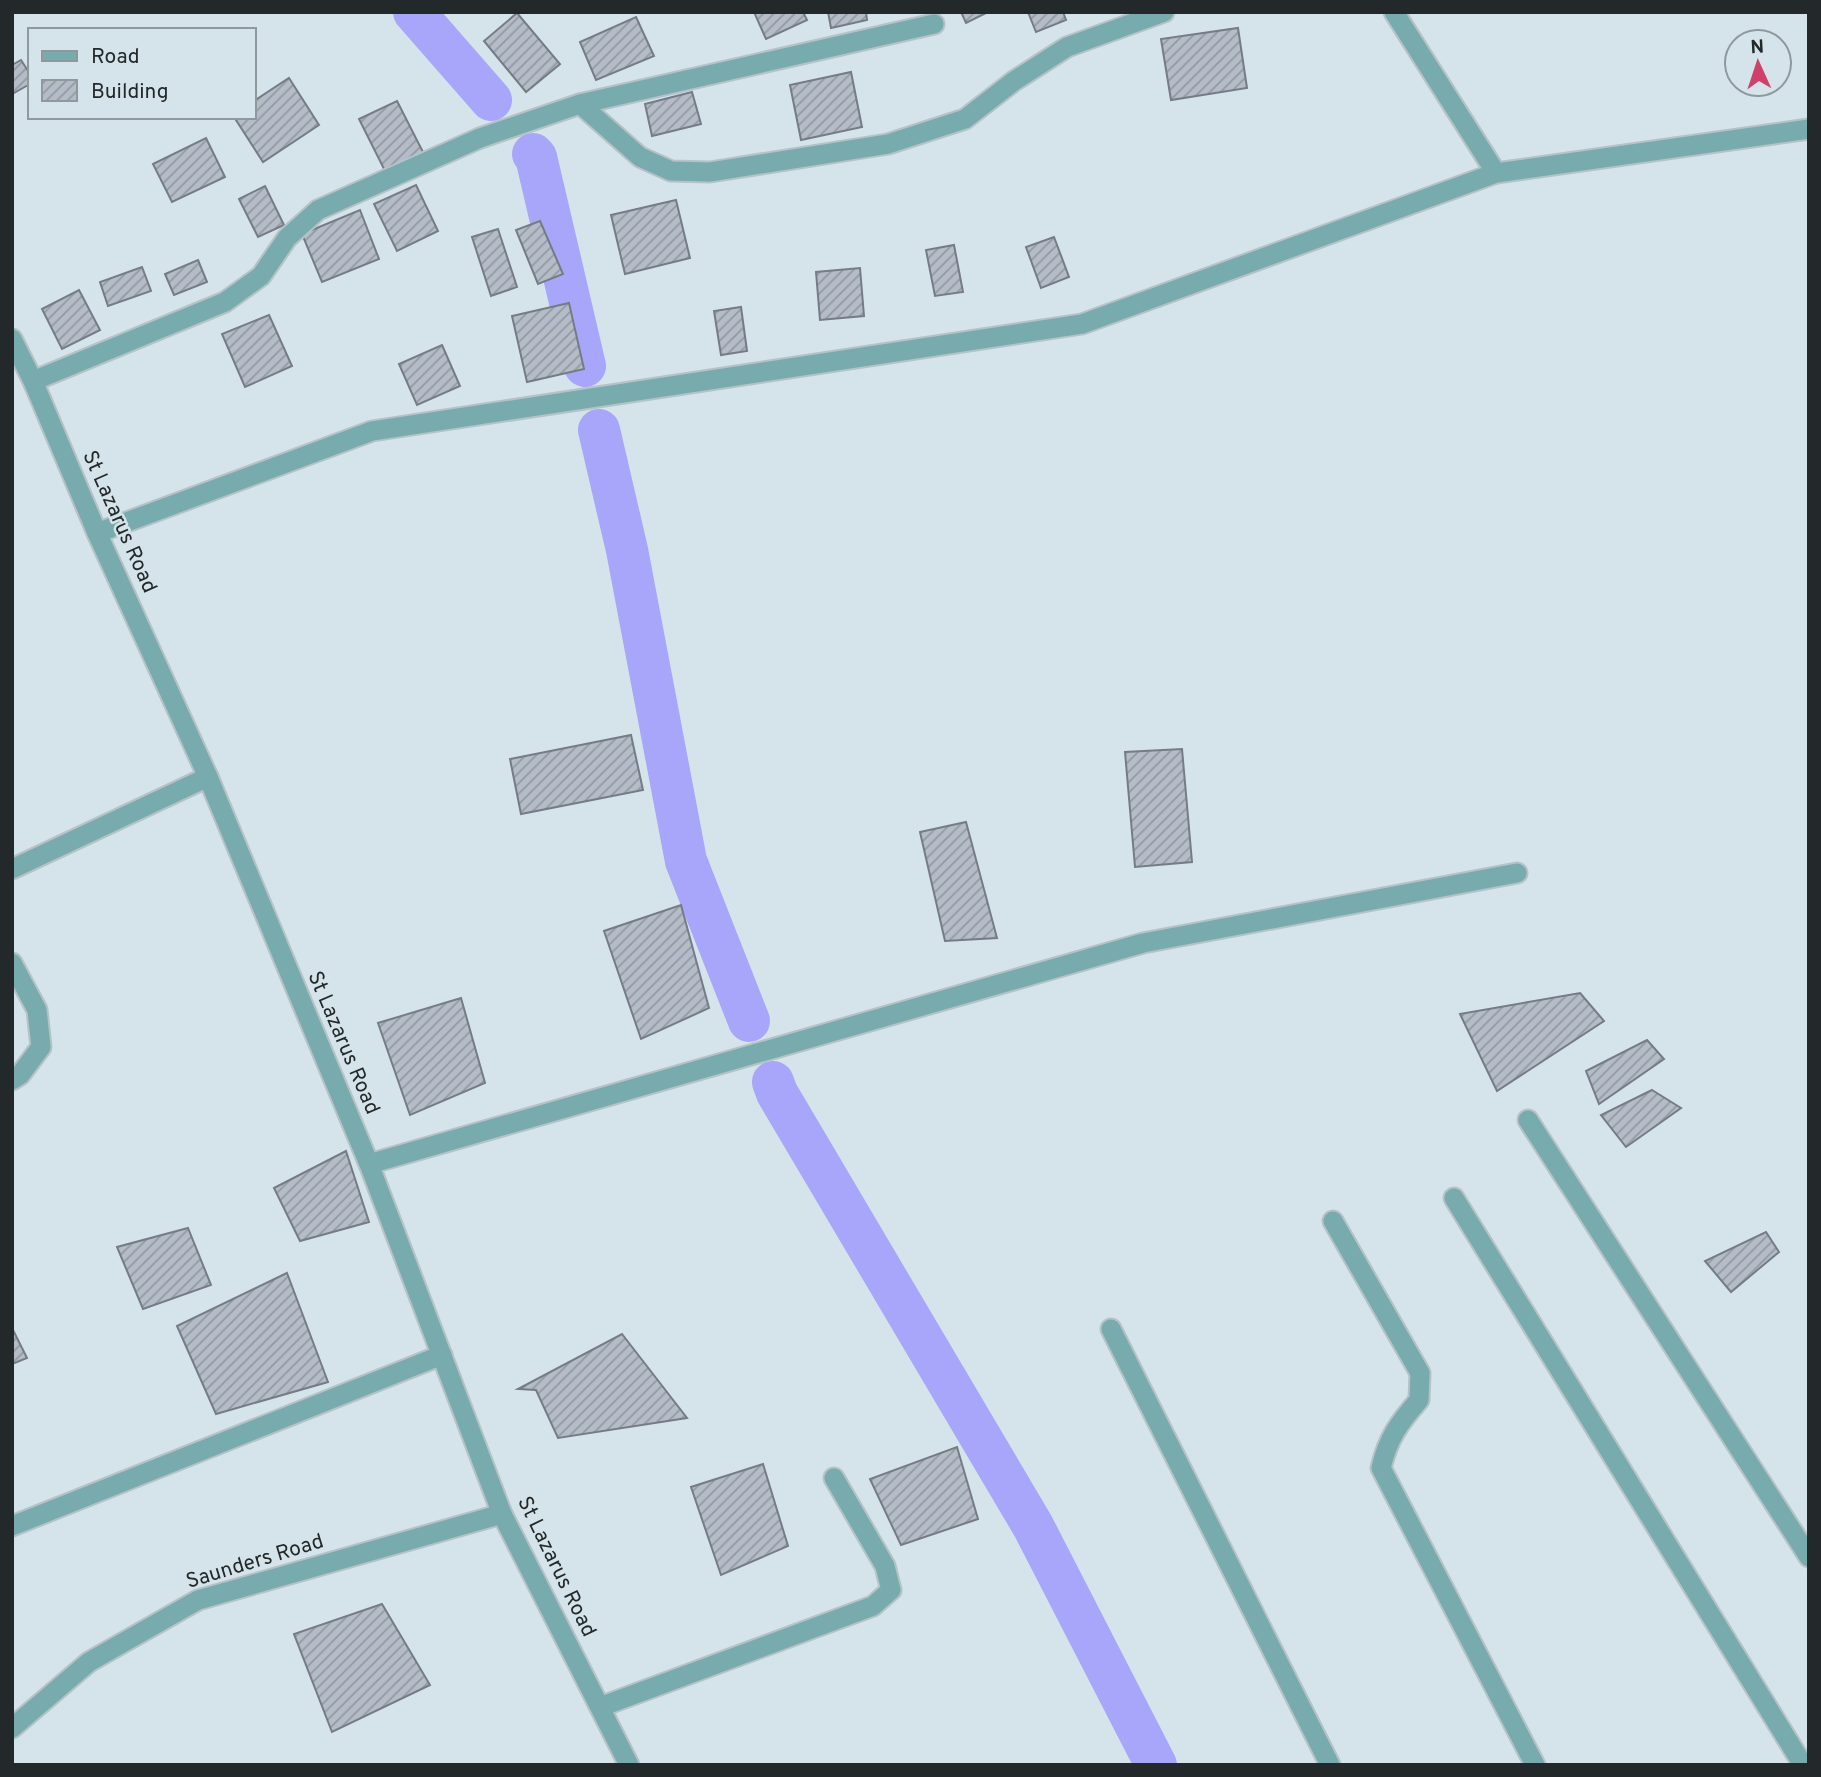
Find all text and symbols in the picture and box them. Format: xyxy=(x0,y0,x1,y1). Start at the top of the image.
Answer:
legend xyxy=(28,28,256,119)
north arrow xyxy=(1723,28,1793,98)
text: N xyxy=(1750,36,1765,60)
text: Road xyxy=(91,44,140,71)
text: Building xyxy=(91,79,169,106)
street label: St Lazarus Road xyxy=(76,447,162,597)
street label: St Lazarus Road xyxy=(301,967,385,1119)
street label: St Lazarus Road xyxy=(510,1492,602,1642)
street label: Saunders Road xyxy=(183,1528,327,1596)

